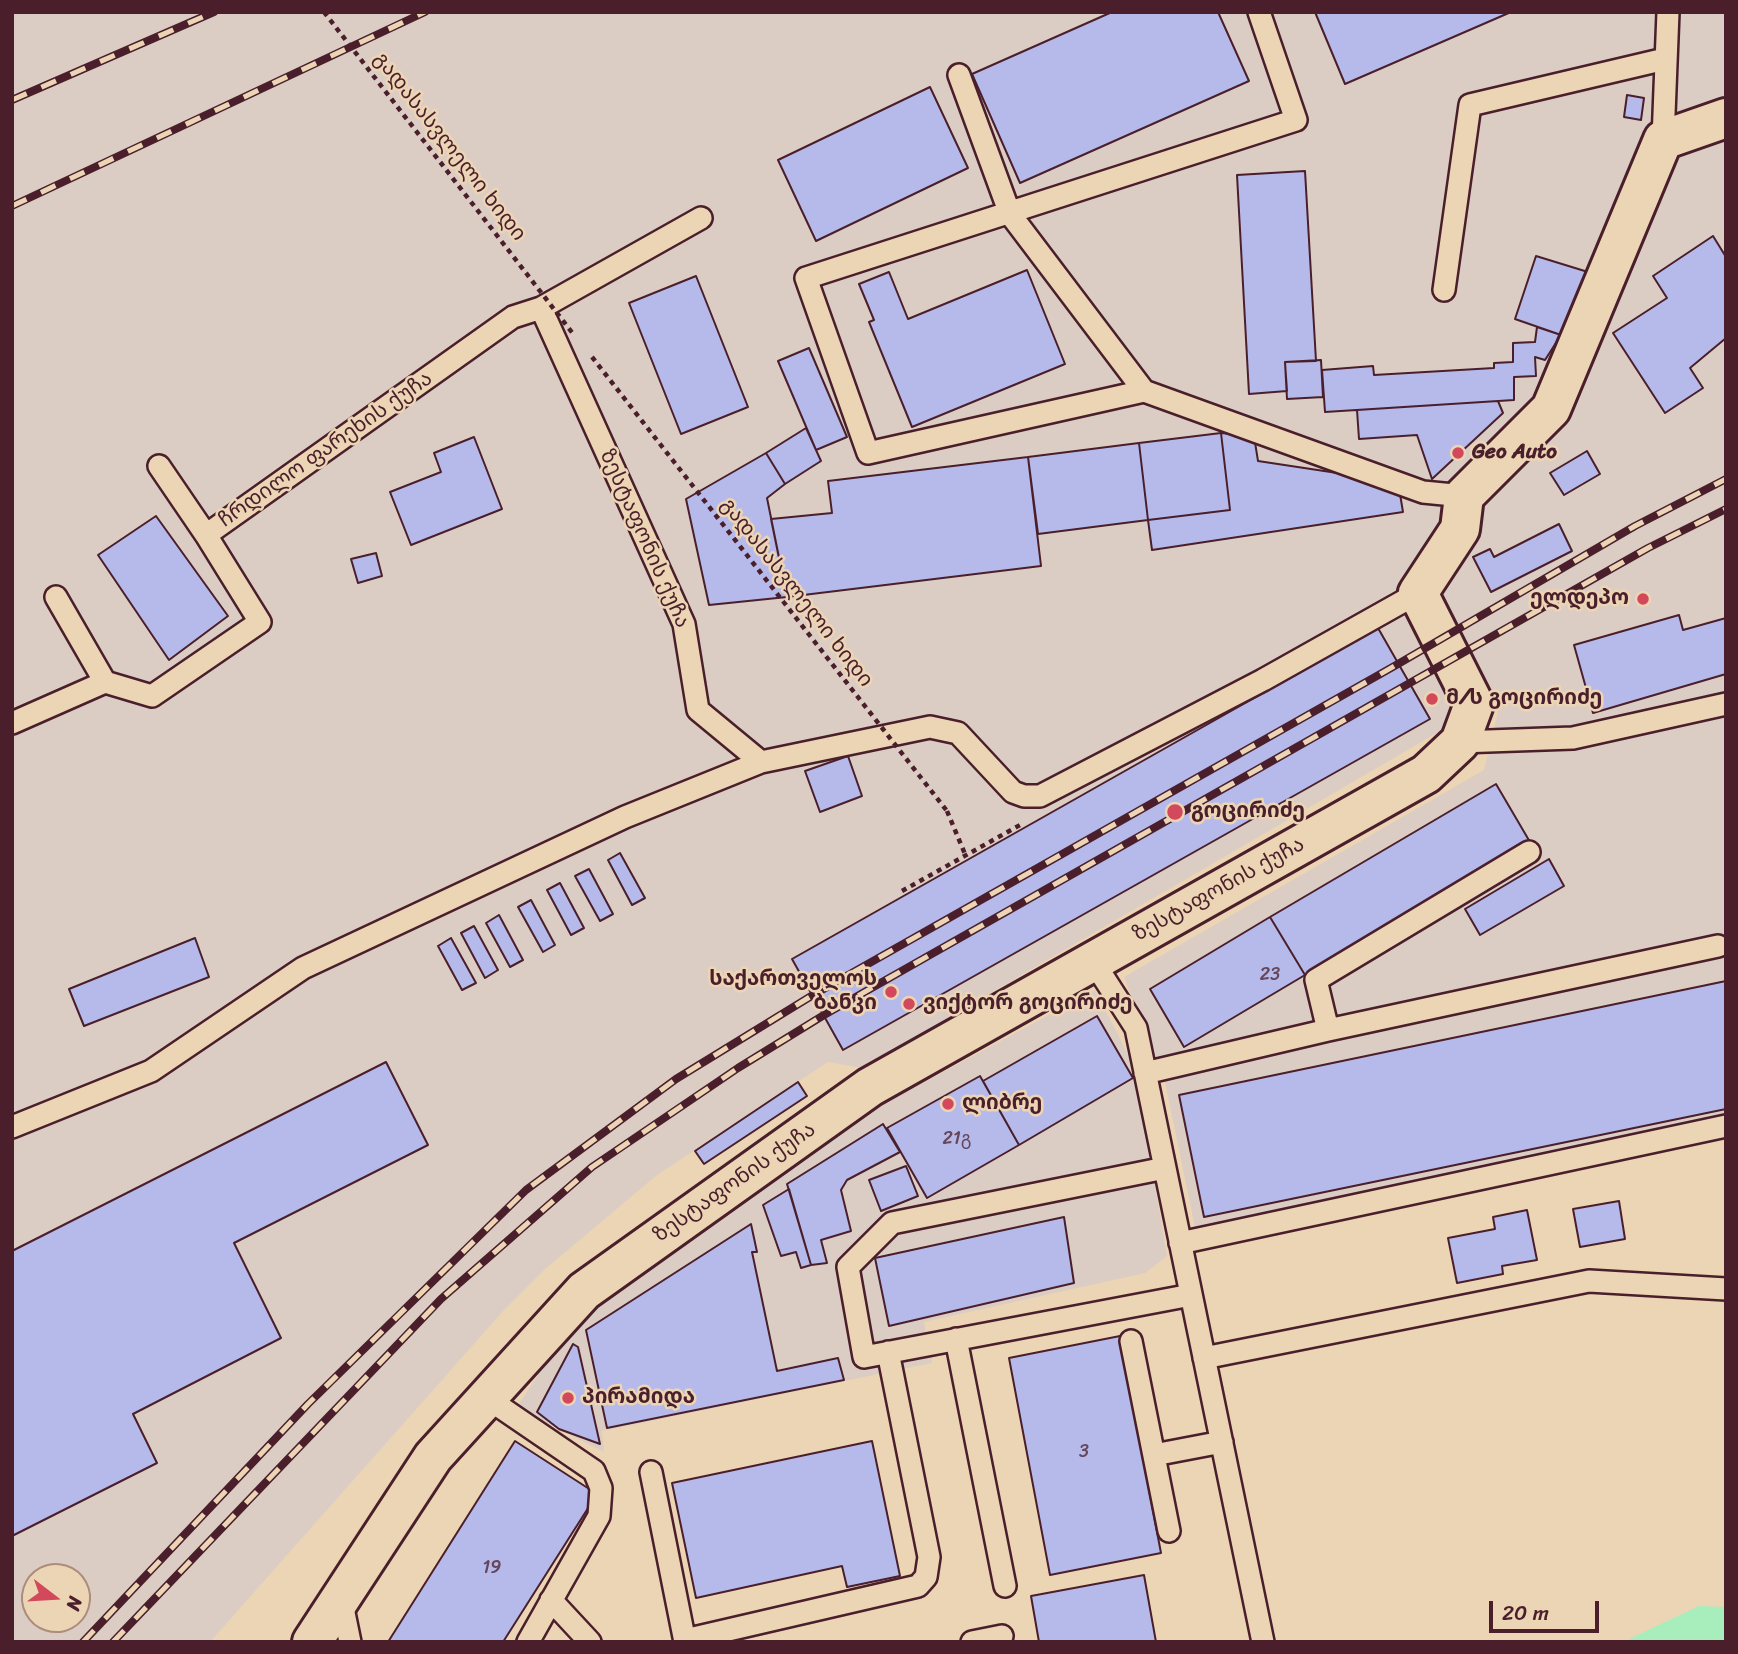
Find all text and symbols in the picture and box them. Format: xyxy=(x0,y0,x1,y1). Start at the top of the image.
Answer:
street label: გადასასვლელი ხიდი xyxy=(367,47,531,247)
street label: ჩრდილო ფარეხის ქუჩა xyxy=(214,367,438,533)
place label: Geo Auto xyxy=(1472,440,1557,466)
marker: Geo Auto xyxy=(1450,445,1466,461)
street label: ზესტაფონის ქუჩა xyxy=(593,446,695,632)
street label: გადასასვლელი ხიდი xyxy=(714,493,878,693)
place label: ელდეპო xyxy=(1530,586,1629,612)
marker: ელდეპო xyxy=(1635,591,1651,607)
place label: მ/ს გოცირიძე xyxy=(1446,686,1602,712)
marker: მ/ს გოცირიძე xyxy=(1424,691,1440,707)
place label: გოცირიძე xyxy=(1191,799,1305,825)
marker: გოცირიძე xyxy=(1165,802,1185,822)
street label: ზესტაფონის ქუჩა xyxy=(1129,832,1309,948)
house number: 23 xyxy=(1260,964,1280,986)
place label: საქართველოს ბანკი xyxy=(709,967,877,1017)
marker: საქართველოს ბანკი xyxy=(883,984,899,1000)
place label: ვიქტორ გოცირიძე xyxy=(923,991,1133,1017)
marker: ვიქტორ გოცირიძე xyxy=(901,996,917,1012)
place label: ლიბრე xyxy=(962,1091,1042,1117)
marker: ლიბრე xyxy=(940,1096,956,1112)
street label: ზესტაფონის ქუჩა xyxy=(649,1118,821,1248)
house number: 21გ xyxy=(943,1128,971,1150)
place label: პირამიდა xyxy=(582,1385,695,1411)
marker: პირამიდა xyxy=(560,1390,576,1406)
house number: 3 xyxy=(1079,1441,1089,1463)
house number: 19 xyxy=(483,1557,501,1579)
north arrow xyxy=(21,1563,91,1633)
scale bar xyxy=(1493,1588,1603,1632)
text: N xyxy=(57,1593,92,1615)
text: 20 m xyxy=(1502,1594,1549,1632)

